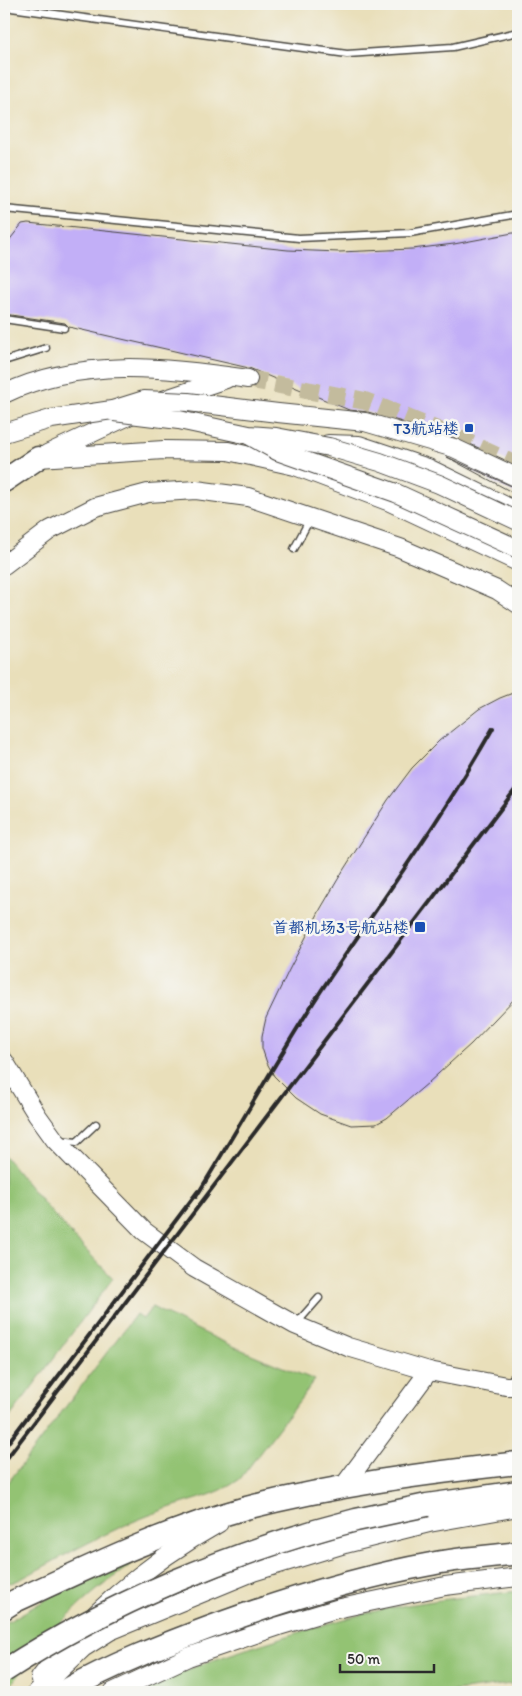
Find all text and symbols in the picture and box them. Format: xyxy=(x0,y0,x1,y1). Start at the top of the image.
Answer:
place label: T3航站楼 xyxy=(393,419,459,438)
marker: T3航站楼 xyxy=(463,422,475,434)
place label: 首都机场3号航站楼 xyxy=(272,918,409,937)
marker: 首都机场3号航站楼 xyxy=(413,920,427,934)
scale bar xyxy=(340,1641,433,1673)
text: 50 m xyxy=(347,1650,380,1668)

